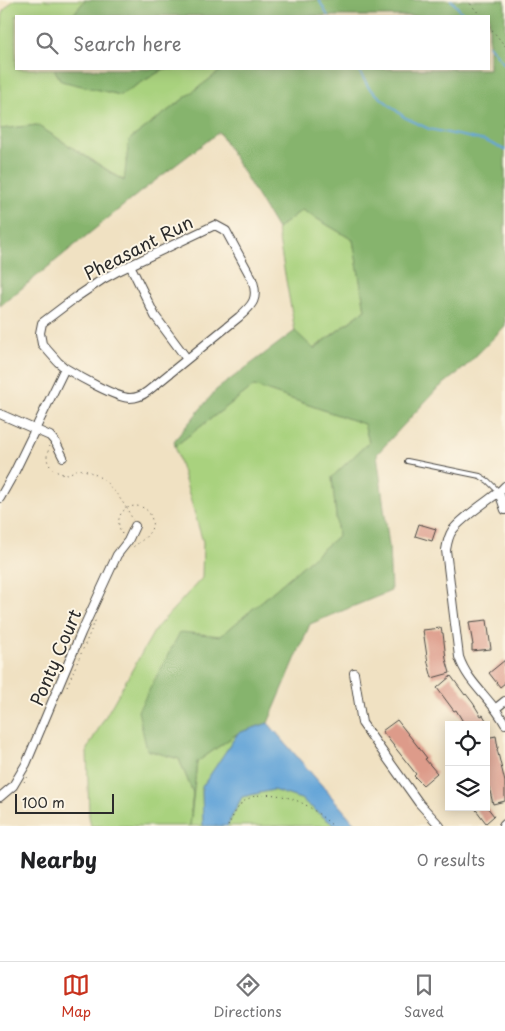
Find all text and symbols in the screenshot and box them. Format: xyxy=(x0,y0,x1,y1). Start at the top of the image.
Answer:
search box xyxy=(15,15,490,70)
icon: search xyxy=(33,29,61,57)
text: Search here xyxy=(73,29,182,57)
street label: Pheasant Run xyxy=(79,208,197,286)
street label: Ponty Court xyxy=(23,604,87,710)
map controls xyxy=(445,721,490,811)
button: locate xyxy=(445,721,490,766)
button: layers xyxy=(445,766,490,811)
scale bar xyxy=(15,791,114,814)
text: 100 m xyxy=(22,792,65,813)
text: Nearby xyxy=(20,843,97,875)
text: 0 results xyxy=(417,847,485,871)
tab: Map xyxy=(61,971,91,1022)
tab: Directions xyxy=(214,971,282,1022)
tab: Saved xyxy=(404,971,444,1022)

